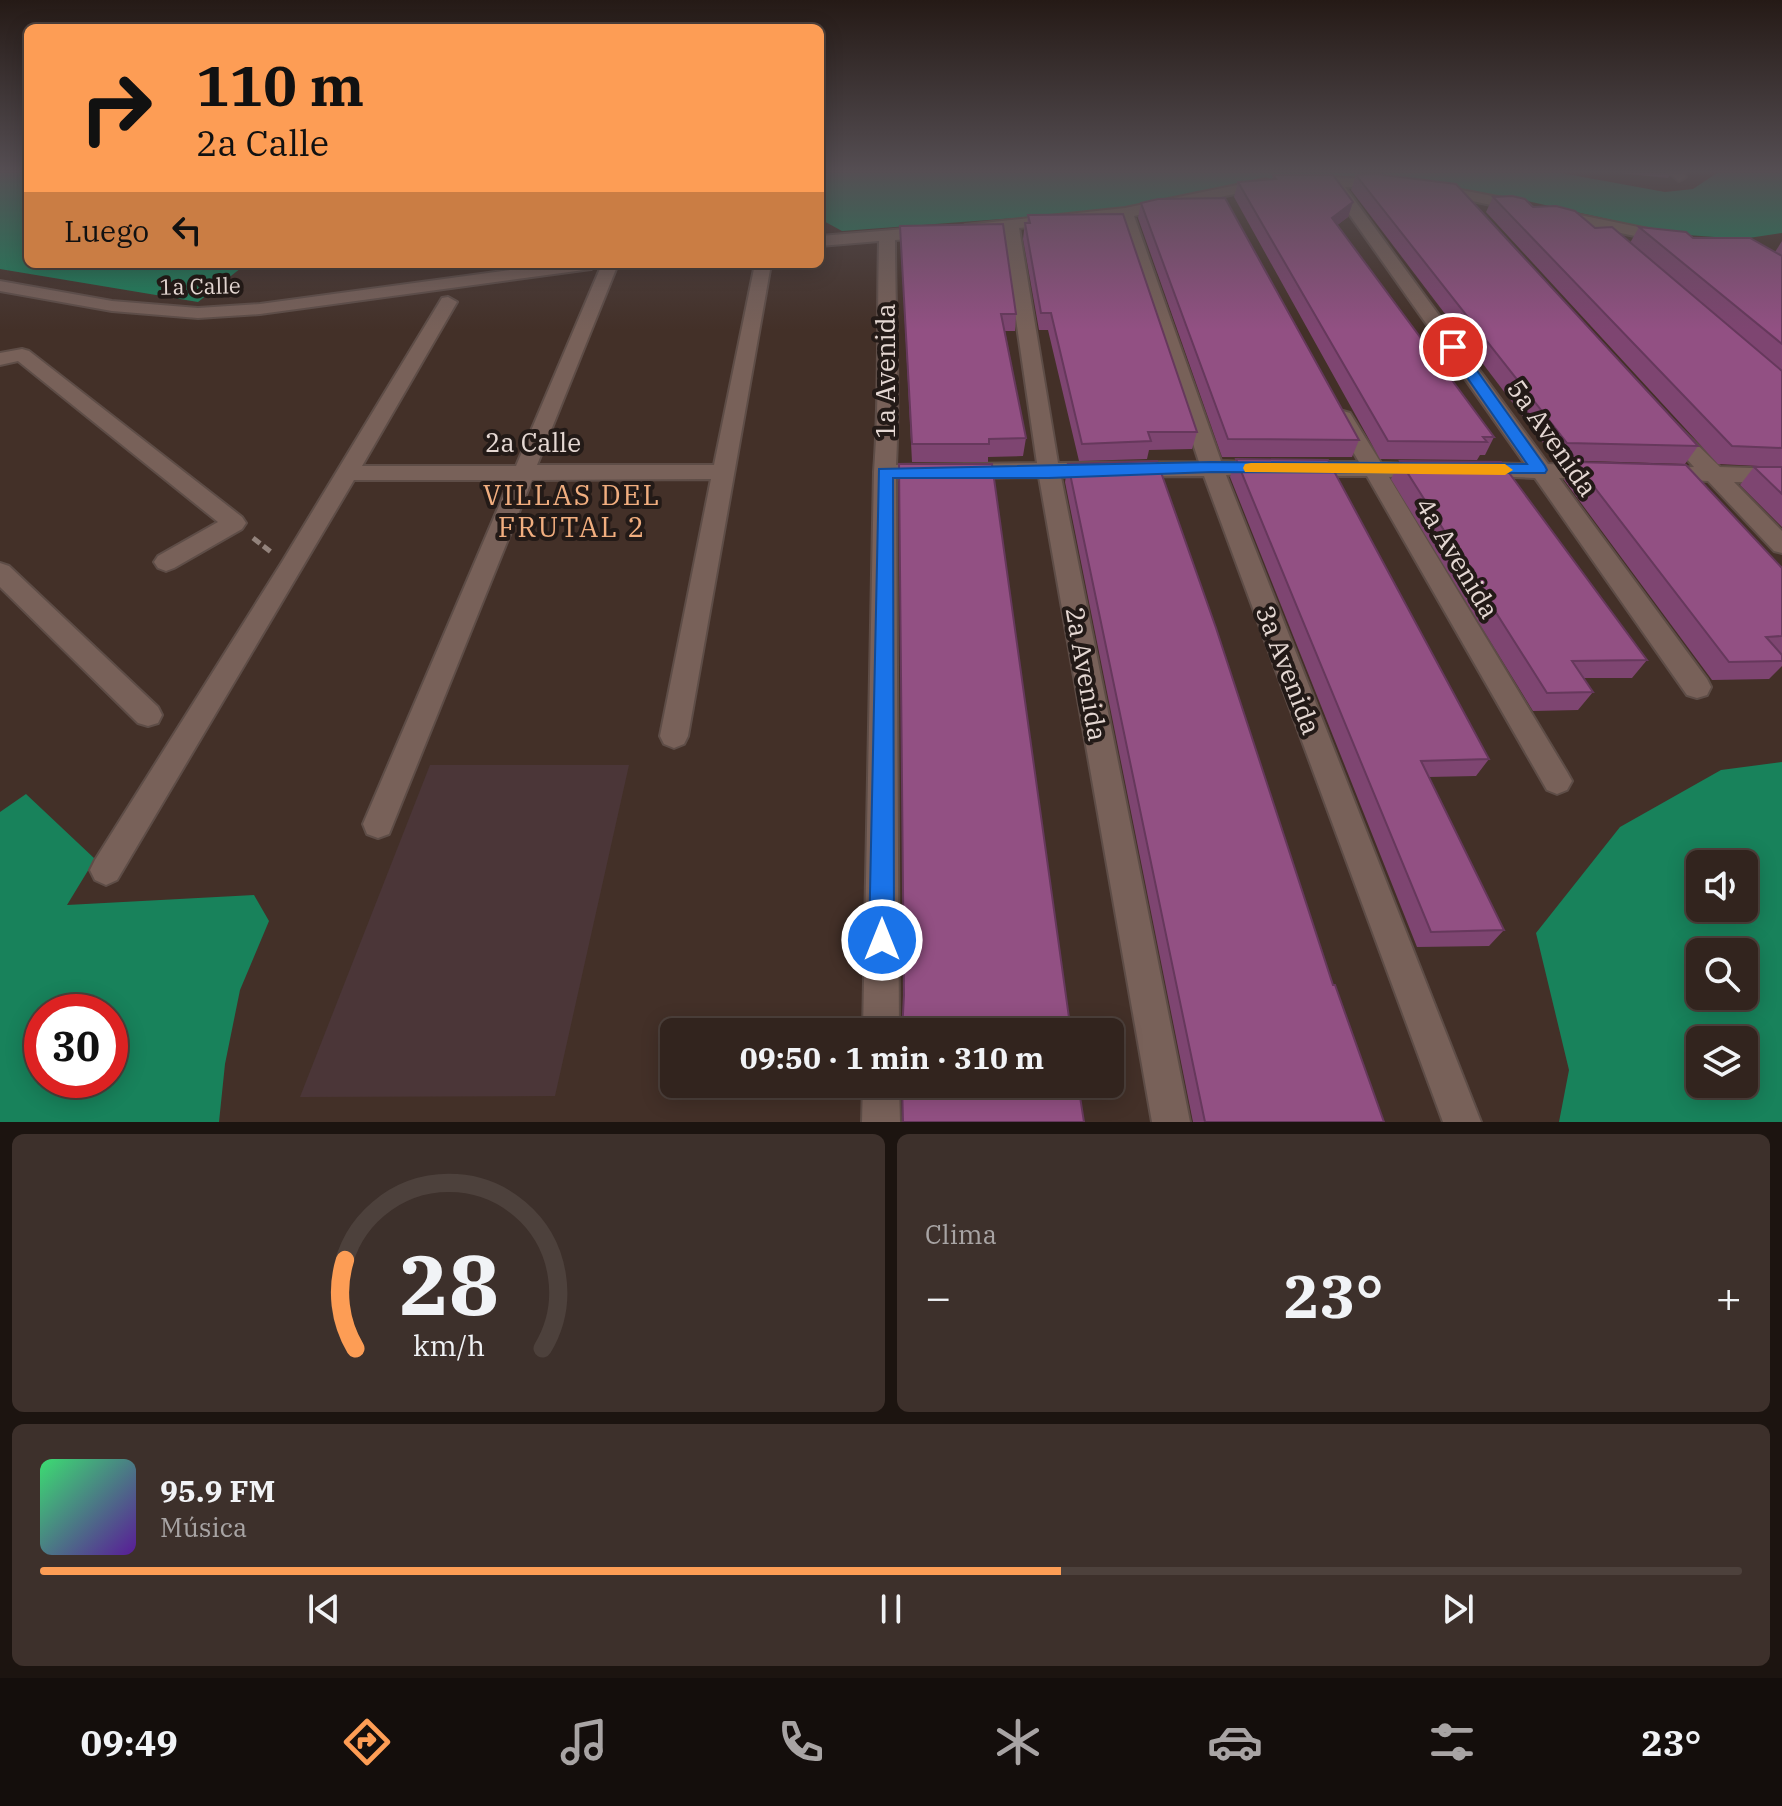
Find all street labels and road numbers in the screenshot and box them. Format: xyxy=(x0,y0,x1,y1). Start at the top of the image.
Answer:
street label: 1a Calle xyxy=(159,270,241,301)
street label: 1a Avenida xyxy=(868,303,902,439)
street label: 5a Avenida xyxy=(1500,372,1606,503)
street label: 2a Calle xyxy=(485,425,581,459)
street label: 4a Avenida xyxy=(1408,491,1507,624)
street label: 3a Avenida xyxy=(1249,600,1329,739)
street label: 2a Avenida xyxy=(1058,604,1115,743)

